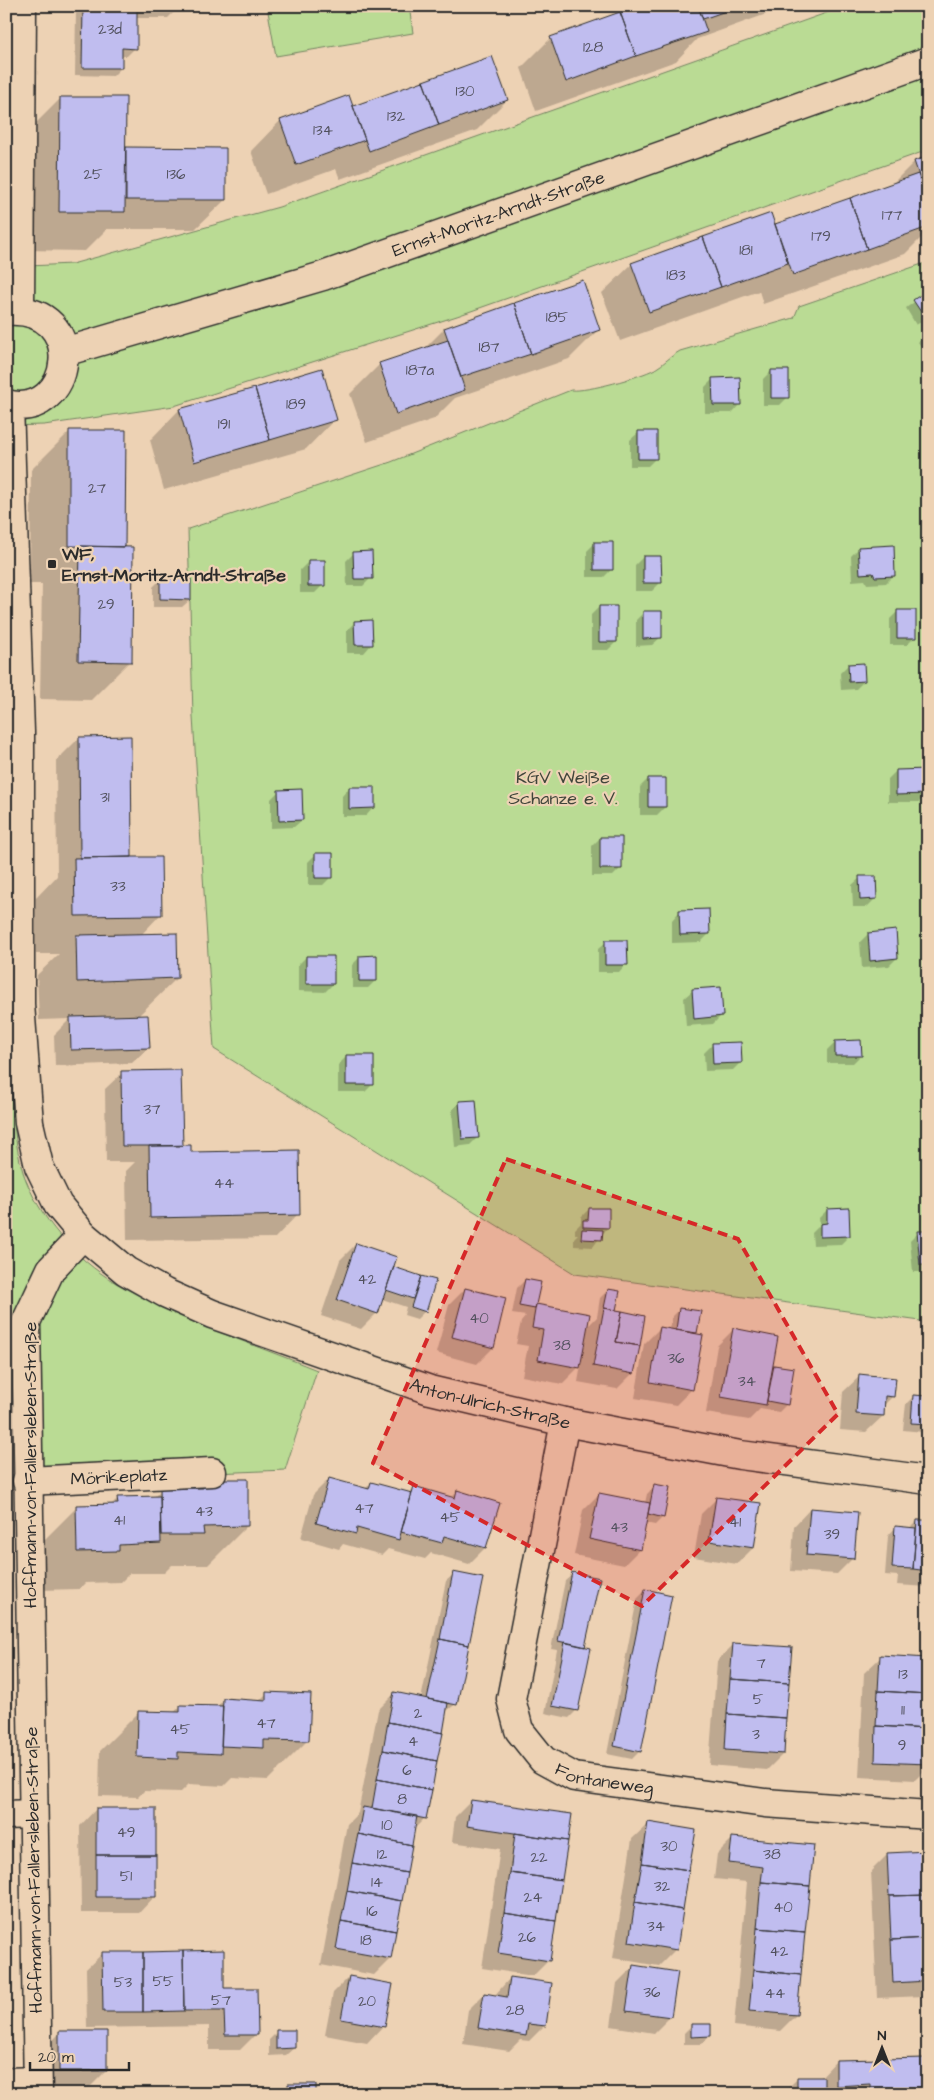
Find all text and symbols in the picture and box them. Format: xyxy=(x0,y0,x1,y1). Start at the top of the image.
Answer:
house number: 23d xyxy=(98,19,122,40)
house number: 128 xyxy=(583,37,603,58)
house number: 130 xyxy=(455,81,475,102)
house number: 132 xyxy=(387,106,405,127)
house number: 134 xyxy=(313,120,333,141)
house number: 25 xyxy=(83,164,103,185)
house number: 136 xyxy=(167,164,186,185)
street label: Ernst-Moritz-Arndt-Straße xyxy=(389,164,608,263)
house number: 177 xyxy=(882,205,902,226)
house number: 179 xyxy=(811,226,831,247)
house number: 181 xyxy=(739,240,753,261)
house number: 183 xyxy=(666,265,686,286)
house number: 185 xyxy=(546,307,569,328)
house number: 187 xyxy=(479,337,499,358)
house number: 187a xyxy=(406,360,435,381)
house number: 189 xyxy=(286,394,306,415)
house number: 191 xyxy=(218,414,230,435)
house number: 27 xyxy=(88,478,106,499)
place label: WF, Ernst-Moritz-Arndt-Straße xyxy=(61,542,286,588)
marker: WF, Ernst-Moritz-Arndt-Straße xyxy=(46,558,58,570)
house number: 29 xyxy=(97,594,115,615)
park label: KGV Weiße Schanze e. V. xyxy=(508,765,618,811)
house number: 31 xyxy=(100,787,110,808)
house number: 33 xyxy=(110,876,126,897)
house number: 37 xyxy=(144,1099,160,1120)
house number: 44 xyxy=(214,1173,234,1194)
house number: 42 xyxy=(358,1269,377,1290)
house number: 40 xyxy=(469,1308,489,1329)
street label: Hoffmann-von-Fallersleben-Straße xyxy=(18,1321,43,1608)
house number: 38 xyxy=(553,1335,571,1356)
house number: 36 xyxy=(667,1348,685,1369)
street label: Anton-Ulrich-Straße xyxy=(406,1371,573,1435)
house number: 34 xyxy=(738,1371,756,1392)
street label: Mörikeplatz xyxy=(70,1462,168,1491)
house number: 47 xyxy=(354,1498,374,1519)
house number: 43 xyxy=(195,1501,213,1522)
house number: 45 xyxy=(440,1507,461,1528)
house number: 41 xyxy=(113,1510,125,1531)
house number: 41 xyxy=(729,1512,741,1533)
house number: 43 xyxy=(610,1517,628,1538)
house number: 39 xyxy=(824,1524,840,1545)
house number: 7 xyxy=(756,1653,766,1674)
house number: 13 xyxy=(898,1664,908,1685)
house number: 5 xyxy=(753,1689,764,1710)
house number: 11 xyxy=(901,1700,905,1721)
house number: 2 xyxy=(414,1703,423,1724)
house number: 47 xyxy=(256,1713,276,1734)
house number: 45 xyxy=(170,1719,191,1740)
house number: 3 xyxy=(752,1724,760,1745)
street label: Hoffmann-von-Fallersleben-Straße xyxy=(19,1726,49,2014)
house number: 4 xyxy=(408,1731,418,1752)
house number: 9 xyxy=(898,1735,906,1756)
street label: Fontaneweg xyxy=(550,1756,655,1801)
house number: 6 xyxy=(402,1760,412,1781)
house number: 8 xyxy=(397,1789,407,1810)
house number: 10 xyxy=(381,1815,393,1836)
house number: 49 xyxy=(117,1822,135,1843)
house number: 30 xyxy=(660,1836,678,1857)
house number: 12 xyxy=(377,1844,388,1865)
house number: 38 xyxy=(763,1844,781,1865)
house number: 22 xyxy=(530,1847,548,1868)
house number: 51 xyxy=(120,1866,132,1887)
house number: 14 xyxy=(371,1872,383,1893)
house number: 32 xyxy=(654,1876,671,1897)
house number: 24 xyxy=(524,1887,542,1908)
house number: 40 xyxy=(773,1897,793,1918)
house number: 16 xyxy=(366,1901,378,1922)
house number: 34 xyxy=(647,1916,665,1937)
house number: 26 xyxy=(518,1927,537,1948)
house number: 18 xyxy=(360,1930,372,1951)
house number: 42 xyxy=(770,1941,789,1962)
house number: 55 xyxy=(152,1971,174,1992)
house number: 53 xyxy=(114,1972,132,1993)
house number: 36 xyxy=(643,1982,661,2003)
house number: 44 xyxy=(765,1983,785,2004)
house number: 57 xyxy=(211,1990,231,2011)
house number: 20 xyxy=(358,1991,377,2012)
house number: 28 xyxy=(506,2000,524,2021)
north arrow xyxy=(856,2022,906,2072)
text: N xyxy=(878,2026,887,2046)
scale bar xyxy=(30,2040,129,2072)
text: 20 m xyxy=(38,2047,74,2068)

